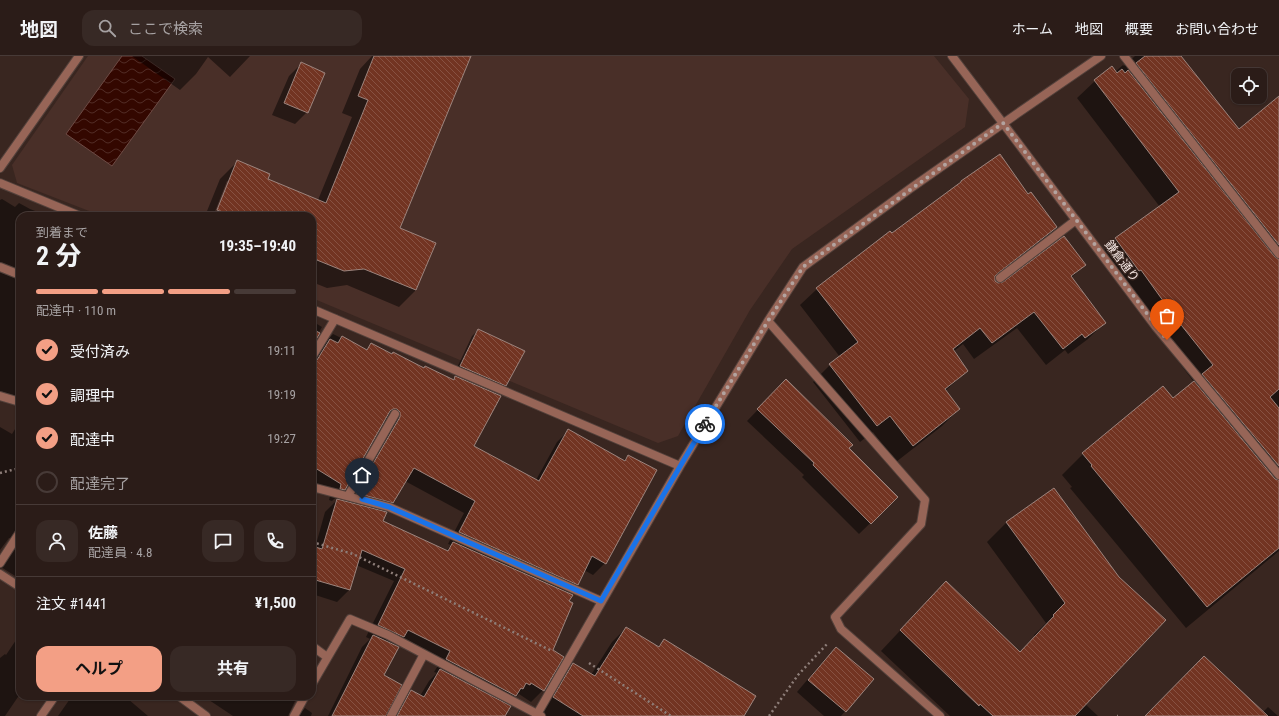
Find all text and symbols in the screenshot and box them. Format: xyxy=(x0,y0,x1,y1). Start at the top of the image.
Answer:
search box xyxy=(82,10,362,46)
icon: search xyxy=(96,17,118,39)
text: 地図 xyxy=(20,18,58,41)
text: ここで検索 xyxy=(128,20,203,38)
text: ホーム xyxy=(1011,21,1053,37)
text: 地図 xyxy=(1075,21,1103,37)
text: 概要 xyxy=(1125,21,1153,37)
text: お問い合わせ xyxy=(1175,21,1259,37)
map controls xyxy=(1231,68,1267,104)
button: locate xyxy=(1231,68,1267,104)
text: 到着まで xyxy=(36,225,88,240)
text: 19:35–19:40 xyxy=(219,237,296,255)
street label: 鎌倉通り xyxy=(1102,238,1142,284)
text: 2 分 xyxy=(36,241,81,271)
pin xyxy=(1150,299,1184,340)
text: 配達中 · 110 m xyxy=(36,303,116,318)
icon: bag xyxy=(1156,305,1178,327)
icon: check xyxy=(36,339,58,361)
text: 受付済み xyxy=(70,343,130,361)
text: 19:11 xyxy=(267,343,296,358)
icon: check xyxy=(36,383,58,405)
text: 調理中 xyxy=(70,387,115,405)
text: 19:19 xyxy=(267,387,296,402)
courier xyxy=(685,404,725,444)
icon: bike xyxy=(694,413,716,435)
icon: check xyxy=(36,427,58,449)
text: 配達中 xyxy=(70,431,115,449)
text: 19:27 xyxy=(267,431,296,446)
pin xyxy=(345,458,379,499)
icon: home xyxy=(351,464,373,486)
text: 配達完了 xyxy=(70,475,130,493)
button: person xyxy=(36,520,78,562)
button: chat xyxy=(202,520,244,562)
button: phone xyxy=(254,520,296,562)
text: 佐藤 xyxy=(88,524,118,542)
text: 配達員 · 4.8 xyxy=(88,545,152,560)
text: ¥1,500 xyxy=(255,594,296,612)
text: 注文 #1441 xyxy=(36,595,107,613)
button: ヘルプ xyxy=(36,646,162,692)
button: 共有 xyxy=(170,646,296,692)

